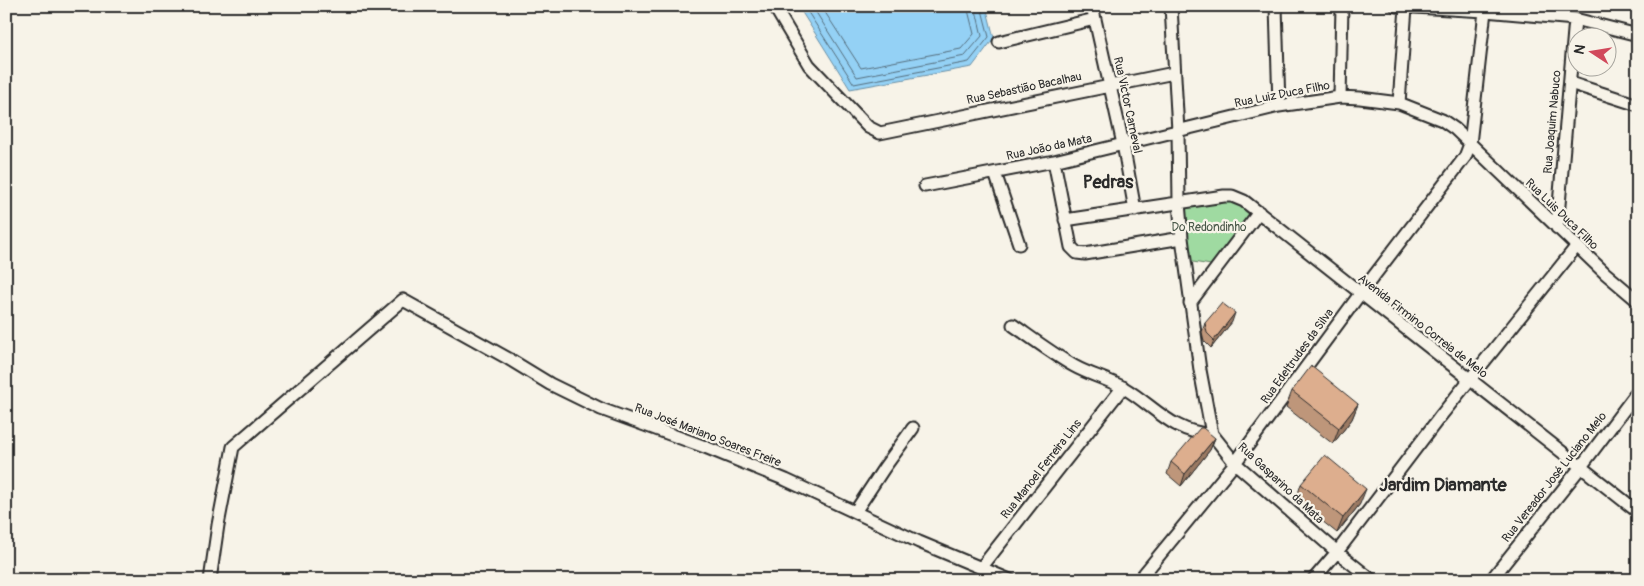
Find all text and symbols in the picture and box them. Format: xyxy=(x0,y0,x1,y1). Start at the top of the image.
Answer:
north arrow xyxy=(1566,28,1616,78)
text: N xyxy=(1570,43,1589,56)
street label: Rua Victor Carneval xyxy=(1110,55,1145,155)
street label: Rua Sebastião Bacalhau xyxy=(965,69,1083,108)
street label: Rua Joaquim Nabuco xyxy=(1540,69,1565,174)
street label: Rua Luiz Duca Filho xyxy=(1233,78,1332,111)
street label: Rua João da Mata xyxy=(1005,131,1094,164)
district label: Pedras xyxy=(1083,171,1134,194)
street label: Rua Luis Duca Filho xyxy=(1522,176,1602,253)
park label: Do Redondinho xyxy=(1172,220,1247,235)
street label: Avenida Firmino Correia de Melo xyxy=(1355,271,1491,382)
street label: Rua Edeltrudes da Silva xyxy=(1258,305,1337,407)
street label: Rua José Mariano Soares Freire xyxy=(632,401,783,470)
street label: Rua Vereador José Luciano Melo xyxy=(1499,409,1610,546)
street label: Rua Manoel Ferreira Lins xyxy=(998,416,1085,522)
street label: Rua Gasparino da Mata xyxy=(1235,440,1327,527)
district label: Jardim Diamante xyxy=(1379,474,1508,497)

